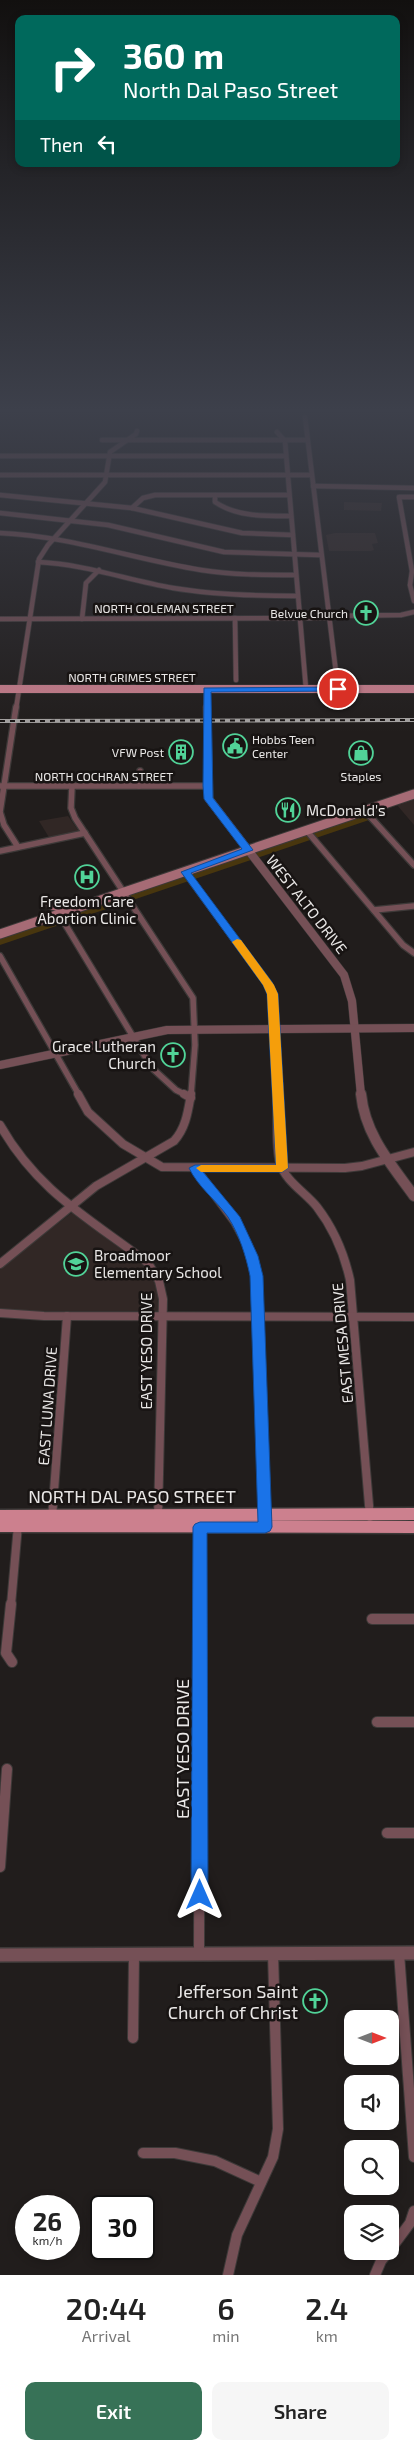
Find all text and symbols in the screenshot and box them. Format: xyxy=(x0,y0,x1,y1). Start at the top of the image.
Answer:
text: 360 m xyxy=(123,34,224,76)
icon: right xyxy=(40,35,105,100)
text: North Dal Paso Street xyxy=(123,76,338,102)
icon: left xyxy=(93,130,121,158)
text: Then xyxy=(40,133,83,156)
church icon: Belvue Church xyxy=(353,600,379,626)
street label: NORTH COLEMAN STREET xyxy=(94,601,234,615)
place label: Belvue Church xyxy=(270,606,348,620)
pin xyxy=(317,668,359,710)
street label: NORTH GRIMES STREET xyxy=(68,670,196,684)
icon: arrive xyxy=(324,675,352,703)
place label: Hobbs Teen Center xyxy=(252,732,315,760)
public building icon: Hobbs Teen Center xyxy=(222,733,248,759)
building icon: VFW Post xyxy=(168,739,194,765)
shop icon: Staples xyxy=(348,740,374,766)
place label: VFW Post xyxy=(112,745,164,759)
street label: NORTH COCHRAN STREET xyxy=(35,769,173,783)
place label: Staples xyxy=(341,769,381,783)
restaurant icon: McDonald's xyxy=(275,797,301,823)
place label: McDonald's xyxy=(306,801,386,819)
street label: WEST ALTO DRIVE xyxy=(263,851,351,957)
hospital icon: Freedom Care Abortion Clinic xyxy=(74,864,100,890)
place label: Freedom Care Abortion Clinic xyxy=(38,892,136,927)
place label: Grace Lutheran Church xyxy=(52,1037,156,1072)
church icon: Grace Lutheran Church xyxy=(160,1042,186,1068)
place label: Broadmoor Elementary School xyxy=(94,1246,222,1281)
school or university icon: Broadmoor Elementary School xyxy=(63,1251,89,1277)
street label: EAST MESA DRIVE xyxy=(328,1282,356,1404)
street label: EAST YESO DRIVE xyxy=(137,1293,155,1409)
street label: EAST LUNA DRIVE xyxy=(34,1346,60,1466)
street label: NORTH DAL PASO STREET xyxy=(28,1485,236,1507)
street label: EAST YESO DRIVE xyxy=(171,1679,193,1819)
position arrow xyxy=(173,1868,225,1920)
place label: Jefferson Saint Church of Christ xyxy=(168,1980,298,2023)
church icon: Jefferson Saint Church of Christ xyxy=(302,1988,328,2014)
north arrow xyxy=(344,2010,399,2065)
map controls xyxy=(344,2010,399,2260)
button: sound xyxy=(344,2075,399,2130)
button: search xyxy=(344,2140,399,2195)
speed limit sign: 30 xyxy=(90,2195,155,2260)
button: layers xyxy=(344,2205,399,2260)
text: 26 xyxy=(33,2206,62,2236)
text: km/h xyxy=(33,2233,62,2247)
text: 20:44 xyxy=(66,2290,147,2326)
text: 6 xyxy=(217,2290,235,2326)
text: 2.4 xyxy=(305,2290,348,2326)
text: Arrival xyxy=(82,2326,131,2345)
text: min xyxy=(212,2326,240,2345)
text: km xyxy=(316,2326,338,2345)
button: Exit xyxy=(25,2382,202,2440)
button: Share xyxy=(212,2382,389,2440)

